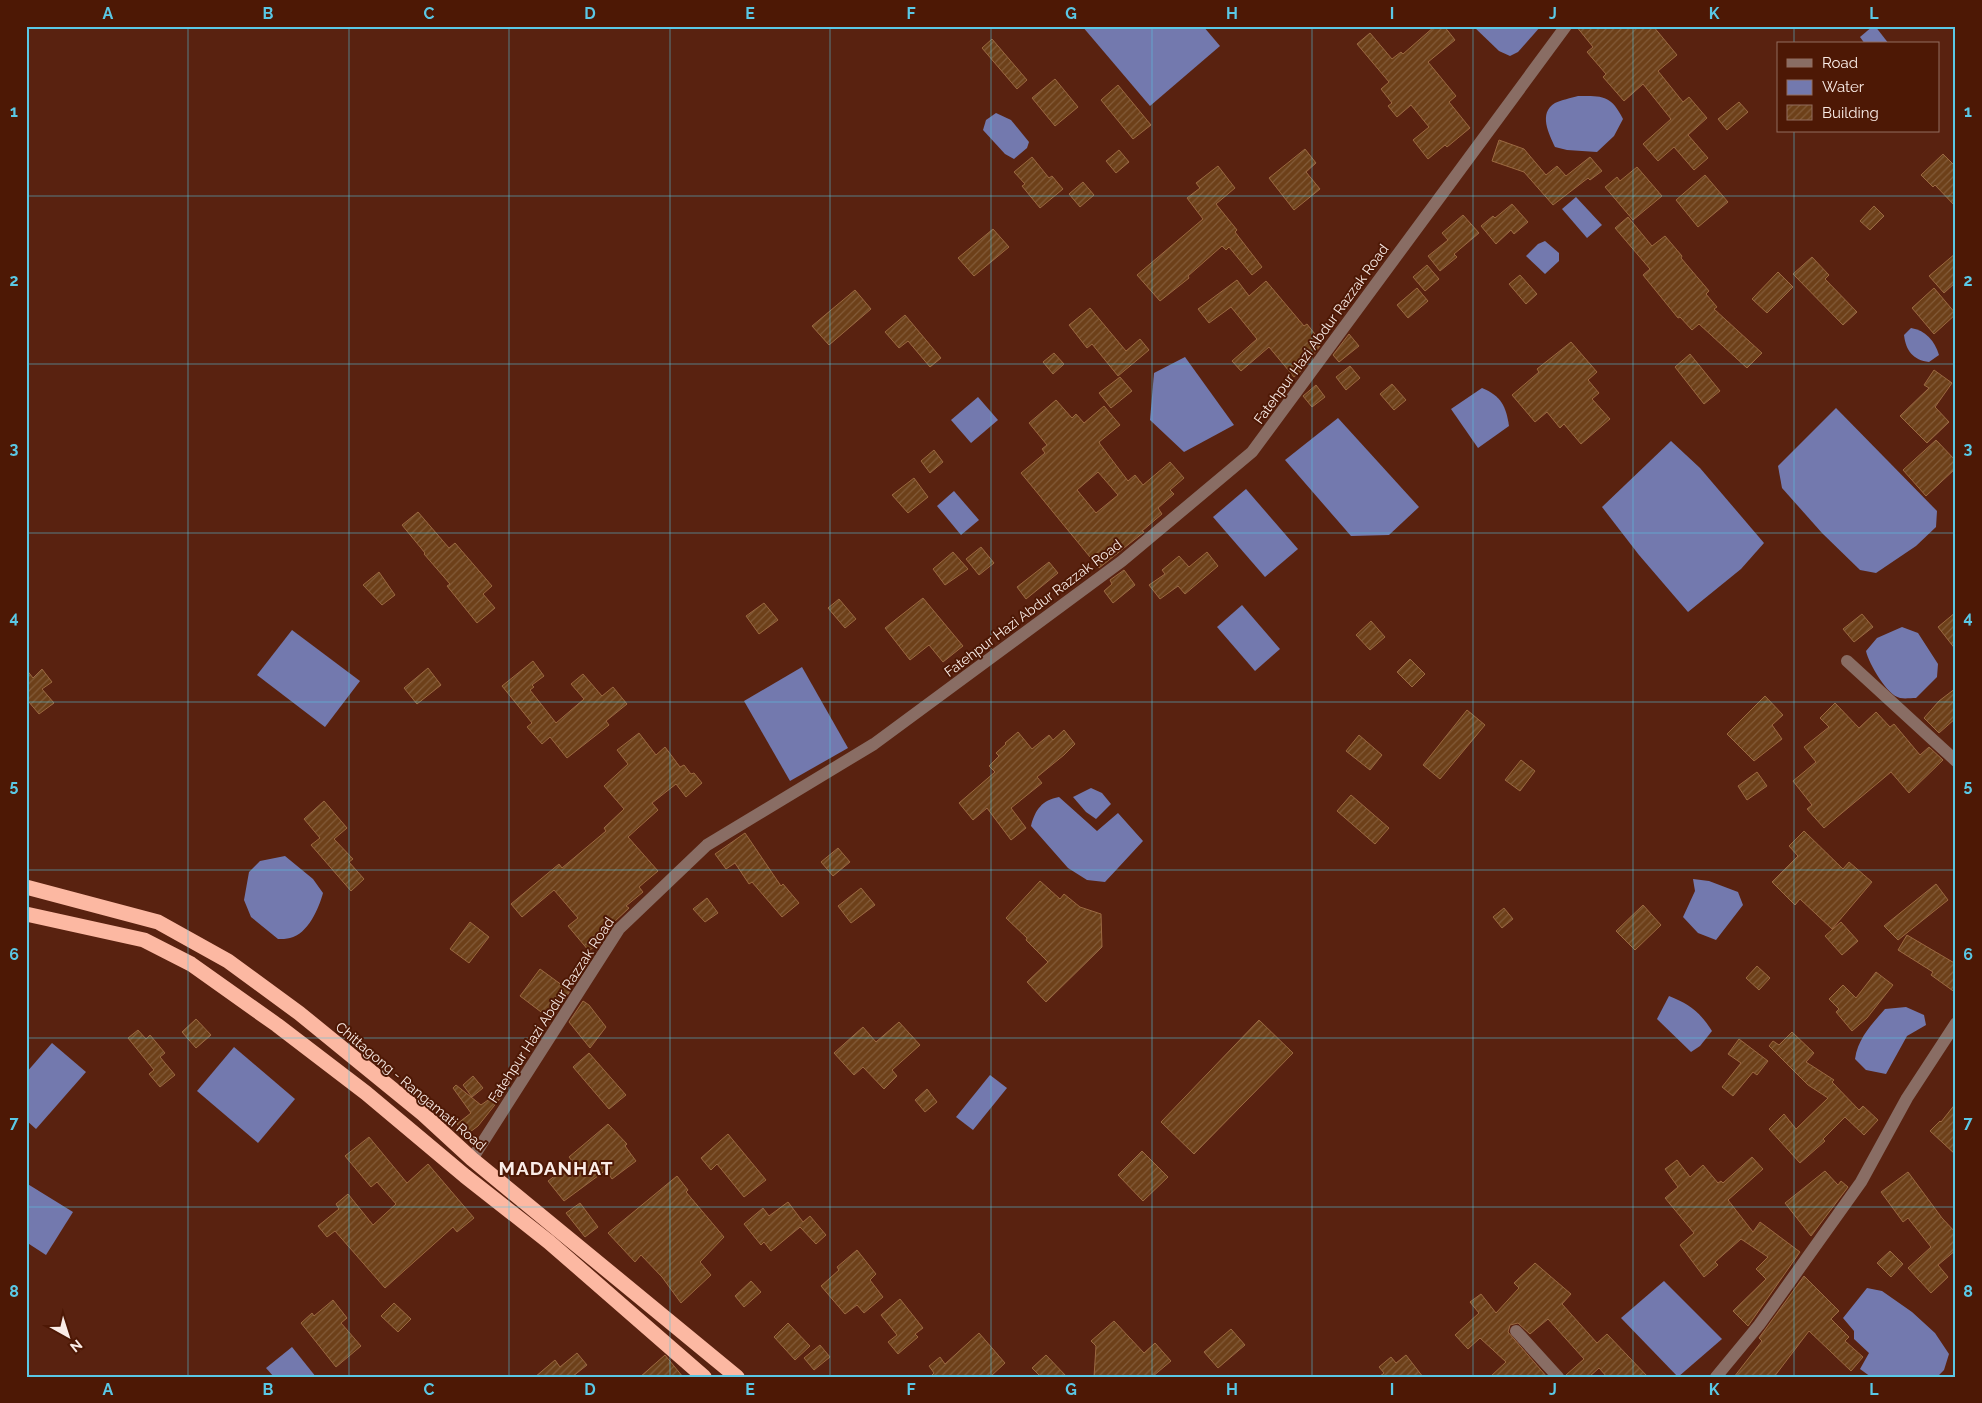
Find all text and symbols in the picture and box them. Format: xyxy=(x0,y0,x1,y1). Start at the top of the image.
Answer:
text: A xyxy=(103,4,114,23)
text: B xyxy=(263,4,274,23)
text: C xyxy=(424,4,435,23)
text: D xyxy=(584,4,596,23)
text: E xyxy=(745,4,755,23)
text: F xyxy=(906,4,916,23)
text: G xyxy=(1065,4,1077,23)
text: H xyxy=(1226,4,1238,23)
text: I xyxy=(1390,4,1394,23)
text: J xyxy=(1549,4,1557,23)
text: K xyxy=(1709,4,1720,23)
text: L xyxy=(1869,4,1879,23)
legend xyxy=(1777,42,1940,132)
text: Road xyxy=(1822,54,1858,72)
text: Water xyxy=(1822,78,1865,96)
text: 1 xyxy=(10,102,18,121)
text: 1 xyxy=(1964,102,1972,121)
text: Building xyxy=(1822,104,1879,122)
street label: Fatehpur Hazi Abdur Razzak Road xyxy=(1251,241,1391,427)
text: 2 xyxy=(9,271,19,290)
text: 2 xyxy=(1963,271,1973,290)
text: 3 xyxy=(10,439,19,458)
text: 3 xyxy=(1964,439,1973,458)
street label: Fatehpur Hazi Abdur Razzak Road xyxy=(941,536,1125,680)
text: 4 xyxy=(9,608,19,627)
text: 4 xyxy=(1963,608,1973,627)
text: 5 xyxy=(10,776,19,795)
text: 5 xyxy=(1964,776,1973,795)
street label: Fatehpur Hazi Abdur Razzak Road xyxy=(485,914,617,1106)
text: 6 xyxy=(9,945,19,964)
text: 6 xyxy=(1963,945,1973,964)
street label: Chittagong - Rangamati Road xyxy=(333,1018,489,1154)
text: 7 xyxy=(10,1113,19,1132)
text: 7 xyxy=(1964,1113,1973,1132)
district label: MADANHAT xyxy=(499,1157,614,1179)
text: 8 xyxy=(9,1282,19,1301)
text: 8 xyxy=(1963,1282,1973,1301)
north arrow xyxy=(42,1310,92,1360)
text: N xyxy=(67,1337,85,1356)
text: A xyxy=(103,1380,114,1399)
text: B xyxy=(263,1380,274,1399)
text: C xyxy=(424,1380,435,1399)
text: D xyxy=(584,1380,596,1399)
text: E xyxy=(745,1380,755,1399)
text: F xyxy=(906,1380,916,1399)
text: G xyxy=(1065,1380,1077,1399)
text: H xyxy=(1226,1380,1238,1399)
text: I xyxy=(1390,1380,1394,1399)
text: J xyxy=(1549,1380,1557,1399)
text: K xyxy=(1709,1380,1720,1399)
text: L xyxy=(1869,1380,1879,1399)

